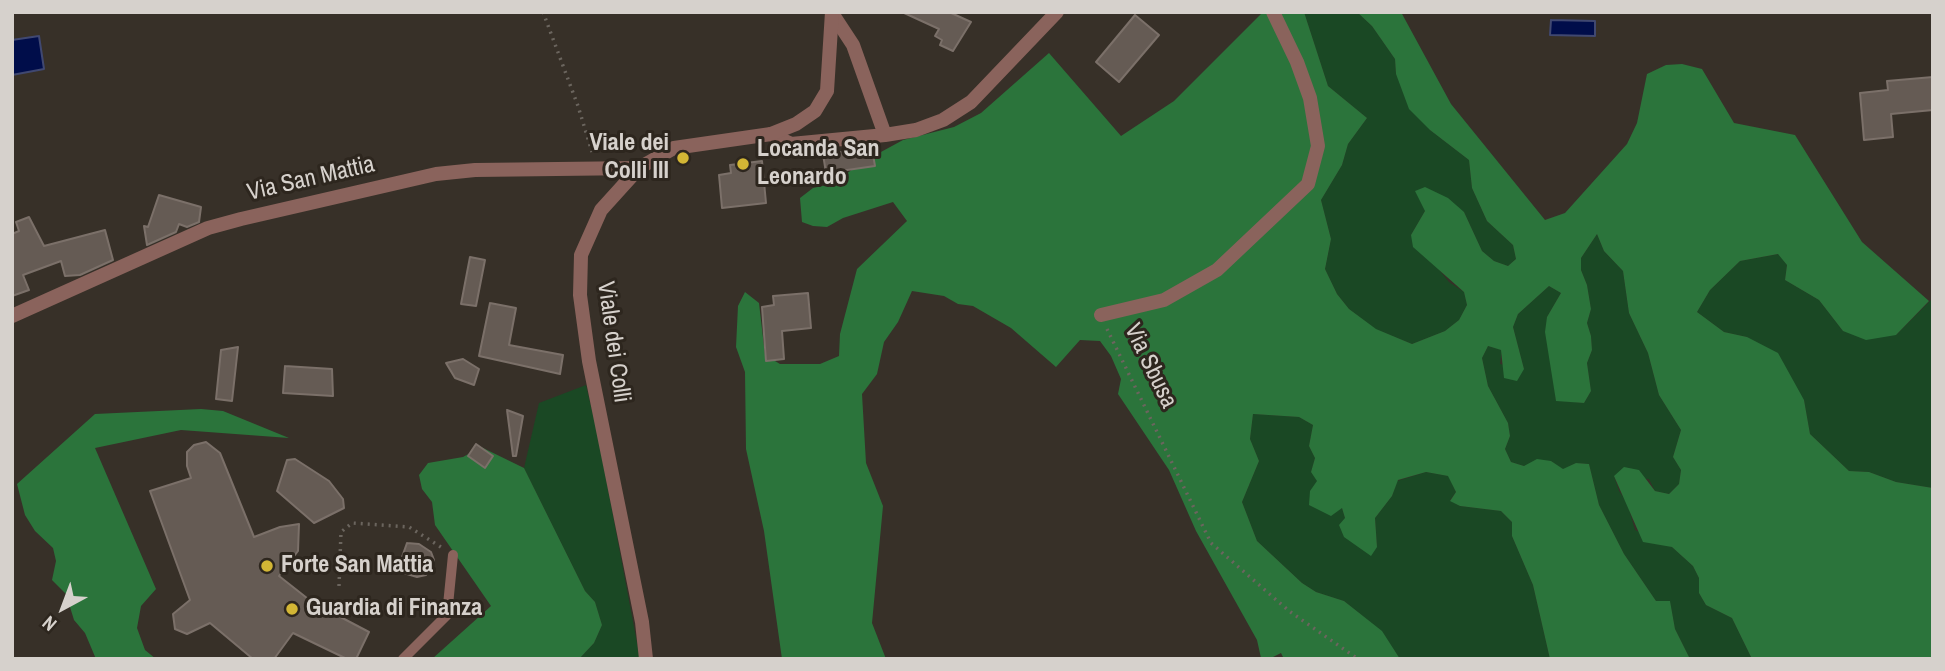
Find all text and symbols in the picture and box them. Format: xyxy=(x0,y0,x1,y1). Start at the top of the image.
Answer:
place label: Viale dei Colli III xyxy=(589,130,669,186)
place label: Locanda San Leonardo xyxy=(757,136,879,192)
street label: Via San Mattia xyxy=(244,150,378,208)
marker: Viale dei Colli III xyxy=(675,150,691,166)
marker: Locanda San Leonardo xyxy=(735,156,751,172)
street label: Viale dei Colli xyxy=(590,279,636,405)
street label: Via Sbusa xyxy=(1117,319,1183,413)
place label: Forte San Mattia xyxy=(281,552,433,580)
marker: Forte San Mattia xyxy=(259,558,275,574)
north arrow xyxy=(28,573,98,643)
place label: Guardia di Finanza xyxy=(306,595,482,623)
marker: Guardia di Finanza xyxy=(284,601,300,617)
text: N xyxy=(36,610,62,637)

